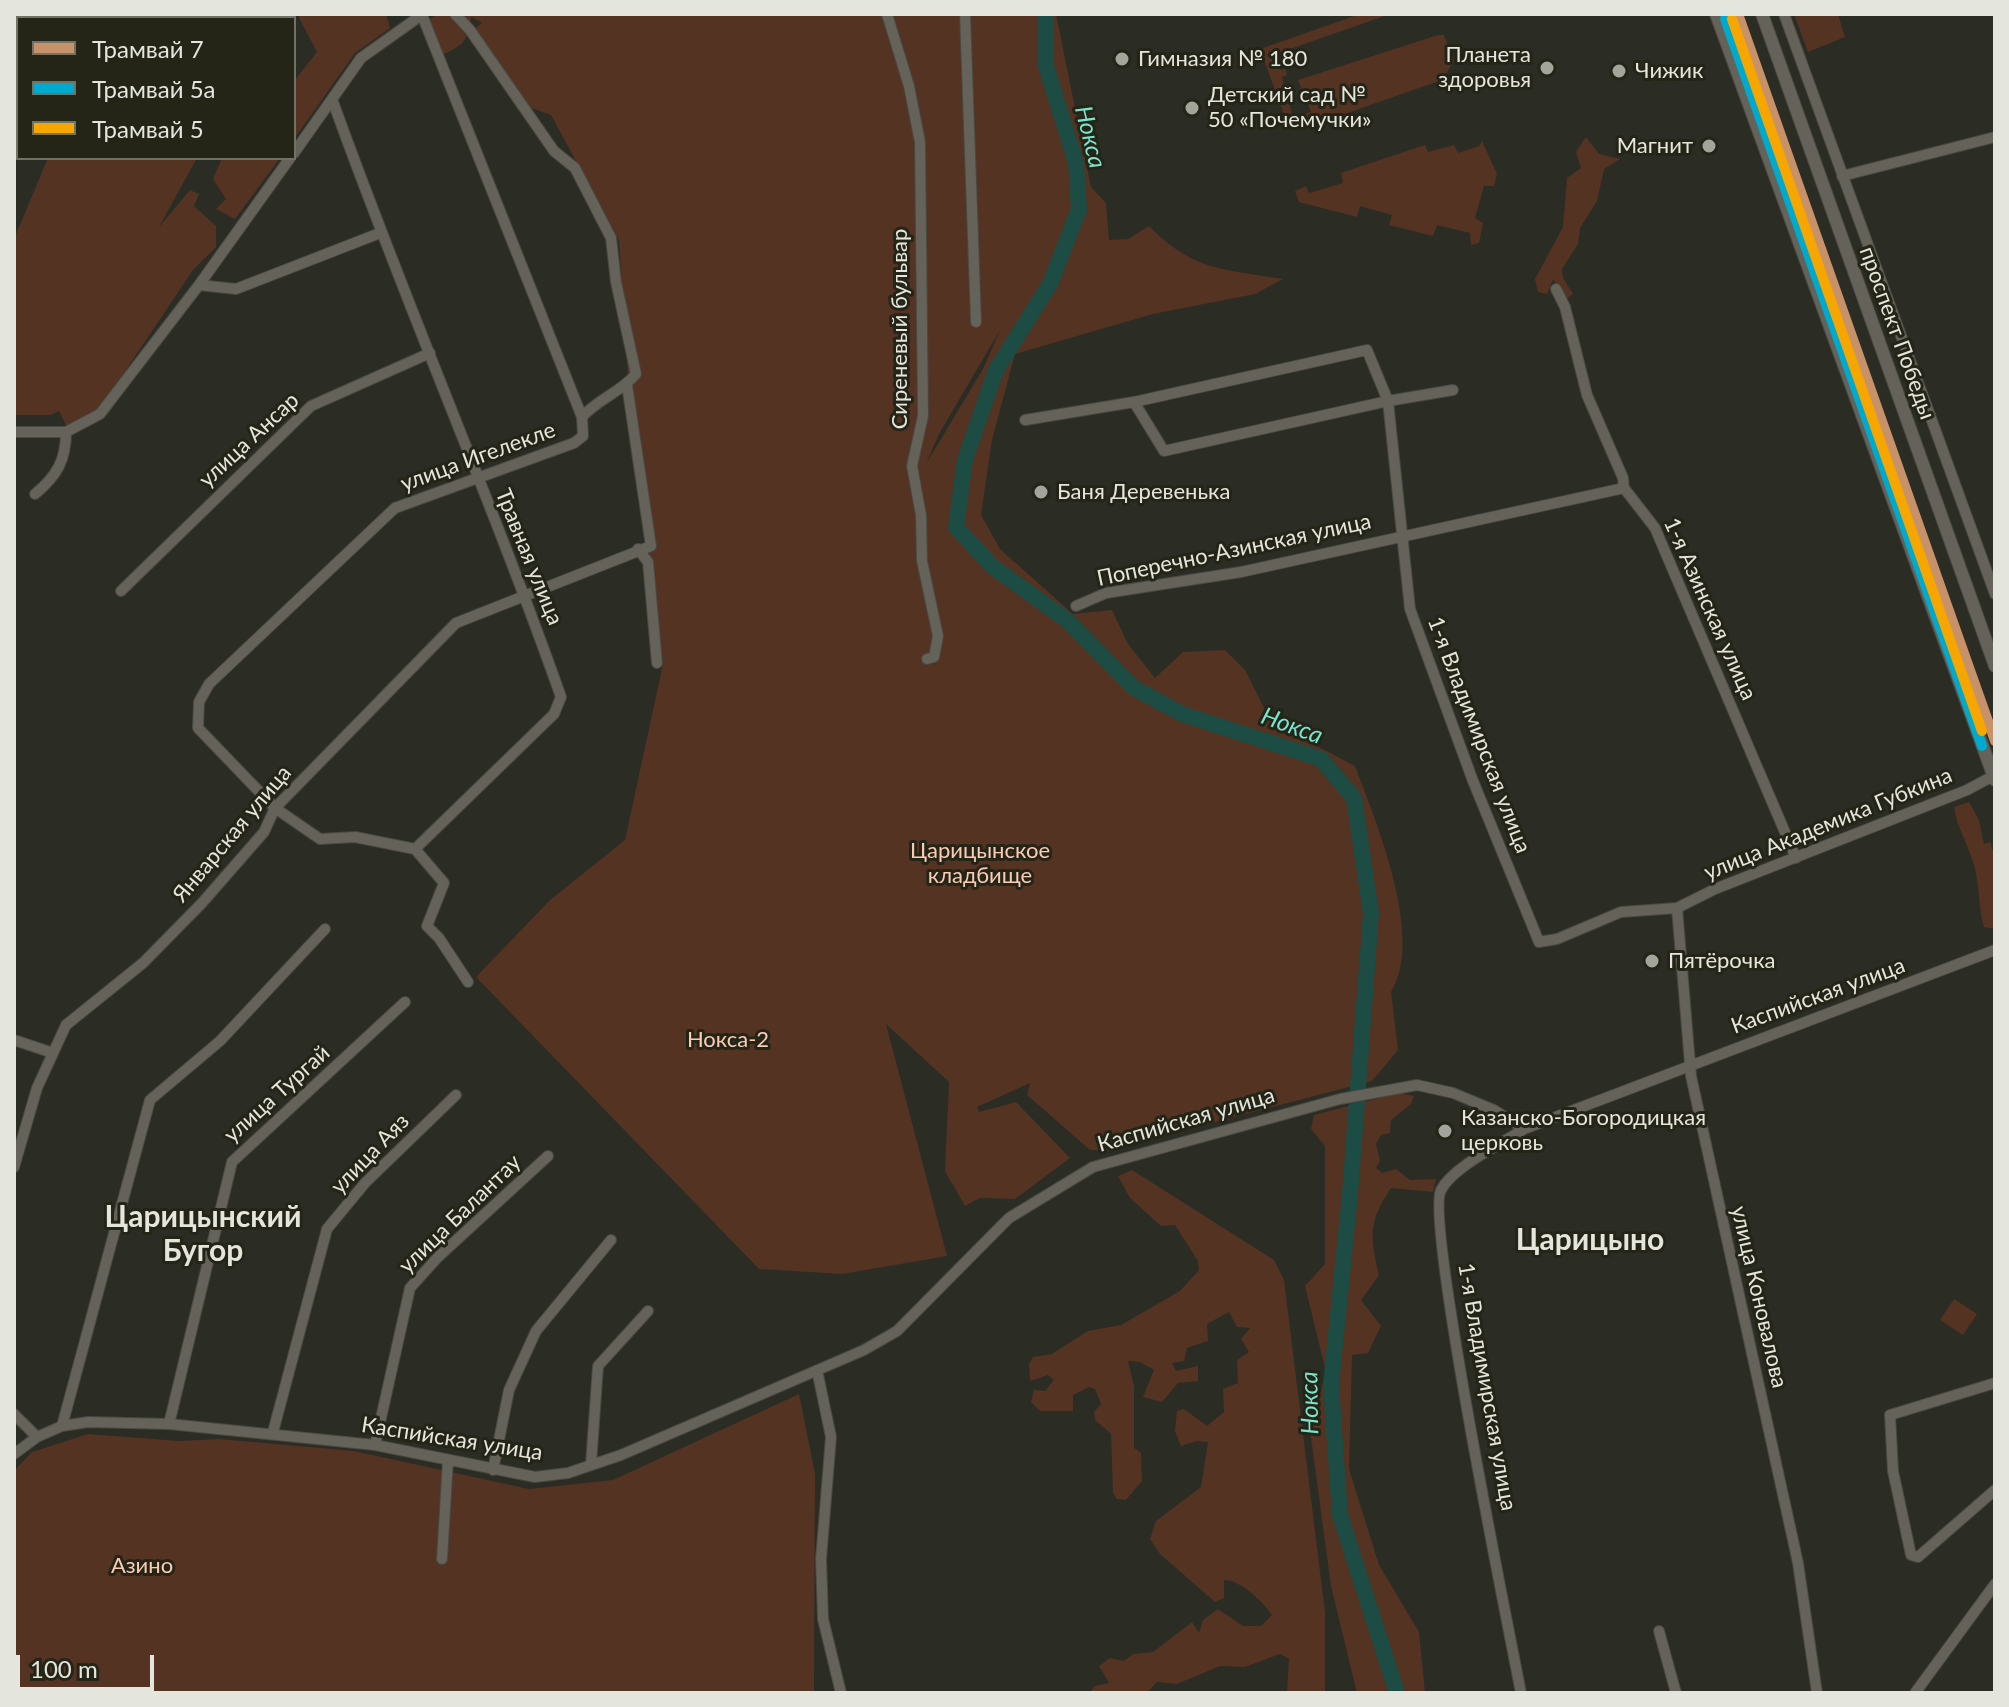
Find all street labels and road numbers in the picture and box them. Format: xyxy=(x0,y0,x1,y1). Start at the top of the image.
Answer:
street label: Сиреневый бульвар xyxy=(887,229,913,429)
street label: проспект Победы xyxy=(1853,243,1941,423)
street label: улица Ансар xyxy=(194,387,304,493)
street label: улица Игелекле xyxy=(397,417,559,497)
street label: Травная улица xyxy=(490,485,568,629)
street label: Поперечно-Азинская улица xyxy=(1094,508,1374,592)
street label: 1-я Азинская улица xyxy=(1658,514,1762,704)
street label: 1-я Владимирская улица xyxy=(1422,613,1536,857)
street label: Январская улица xyxy=(167,760,297,908)
street label: улица Академика Губкина xyxy=(1700,762,1956,886)
street label: Каспийская улица xyxy=(1727,952,1909,1040)
street label: улица Тургай xyxy=(219,1040,335,1148)
street label: Каспийская улица xyxy=(1094,1082,1278,1158)
street label: улица Аяз xyxy=(325,1108,415,1200)
street label: улица Балантау xyxy=(393,1149,527,1279)
street label: улица Коновалова xyxy=(1725,1203,1793,1391)
street label: 1-я Владимирская улица xyxy=(1452,1261,1522,1513)
street label: Каспийская улица xyxy=(359,1412,545,1466)

